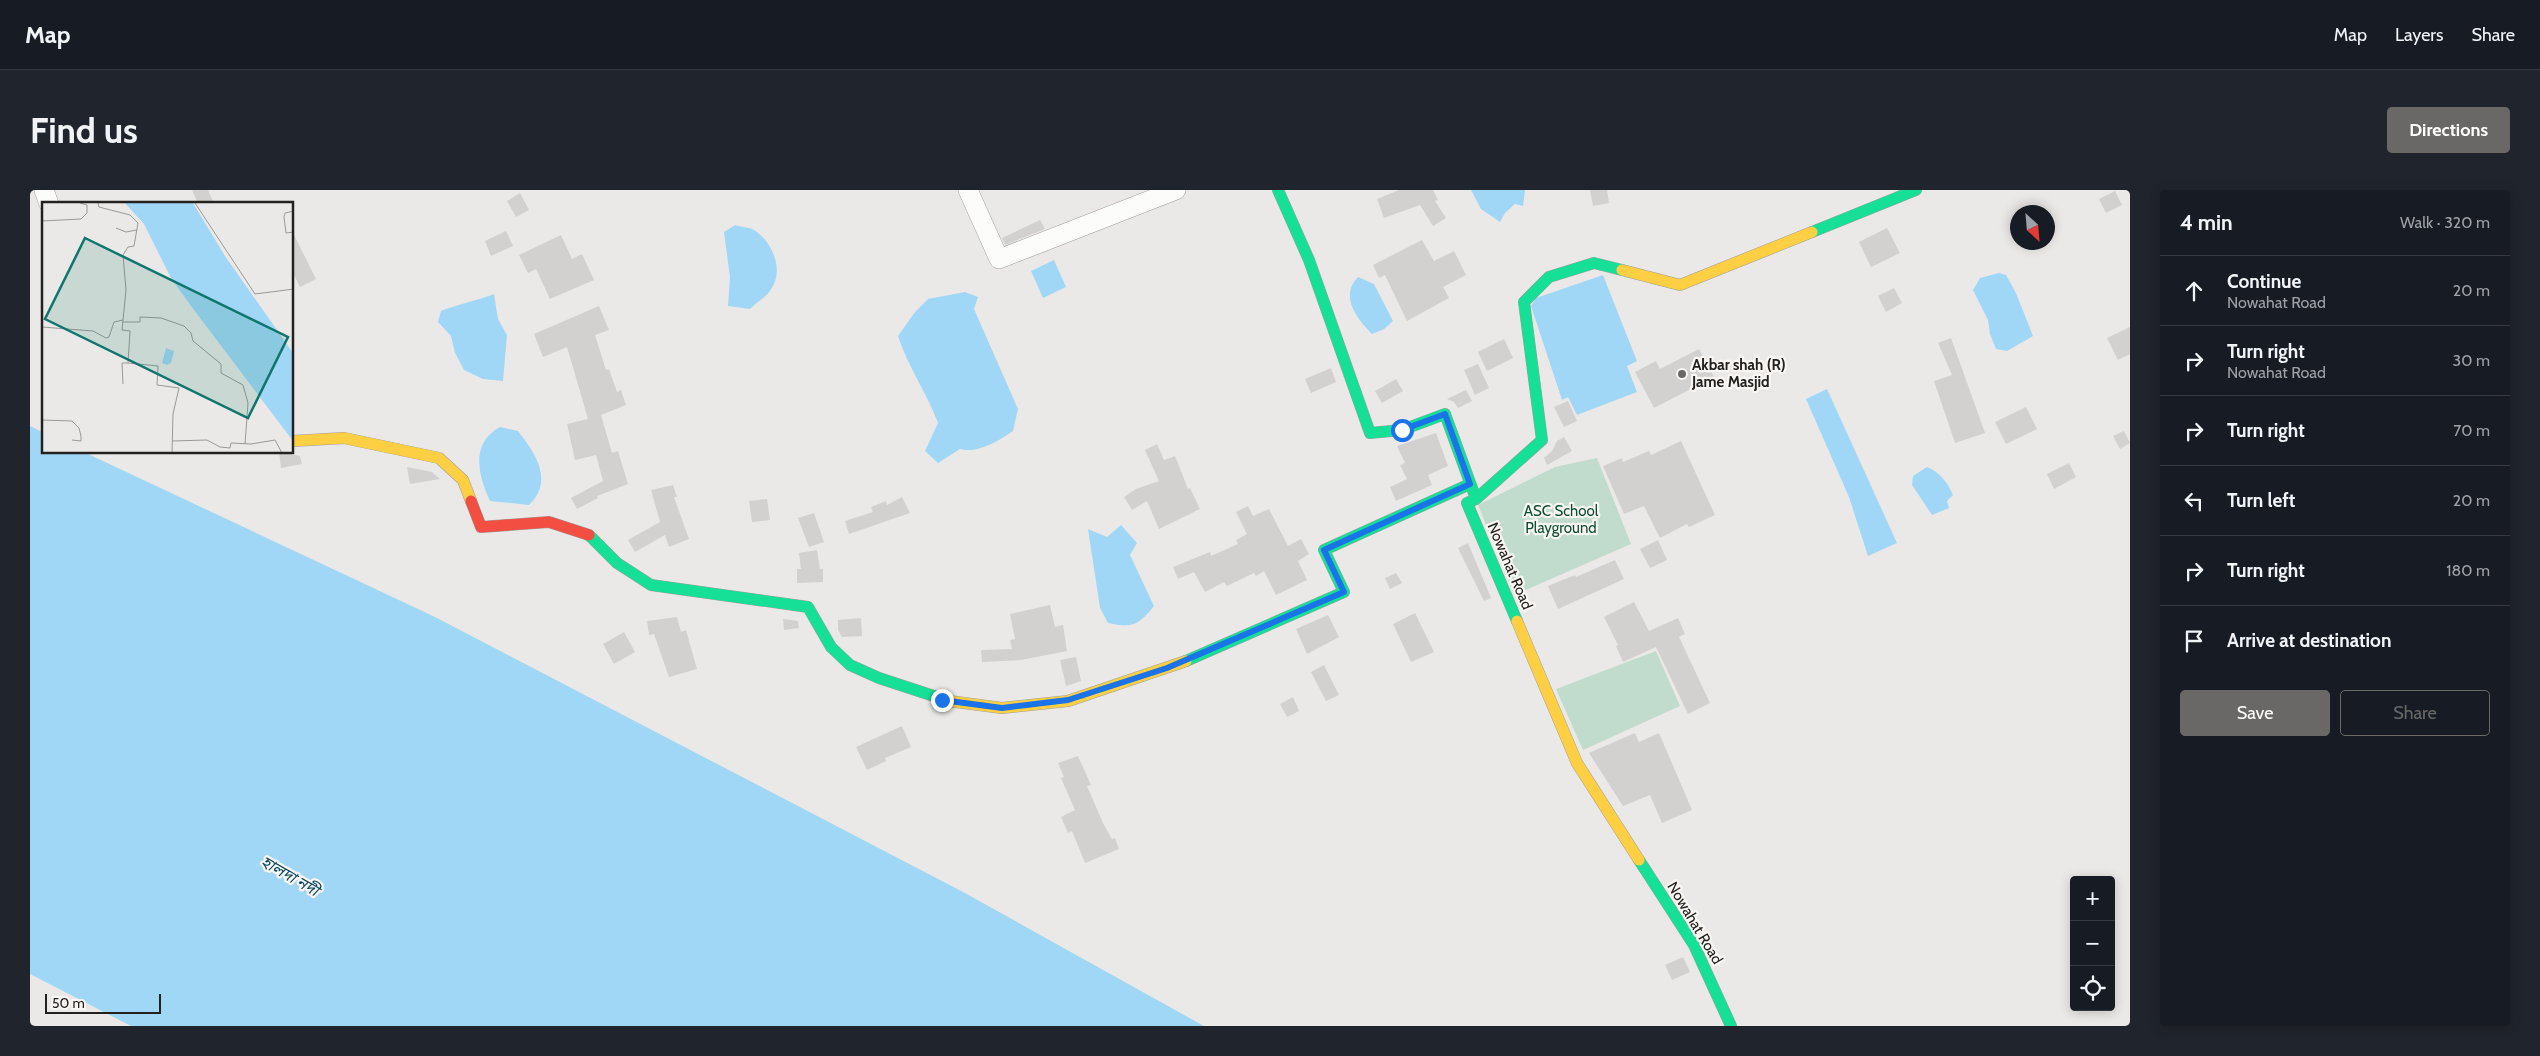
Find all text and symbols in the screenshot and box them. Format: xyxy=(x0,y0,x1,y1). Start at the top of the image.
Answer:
text: Map xyxy=(25,20,71,49)
text: Map xyxy=(2334,24,2367,46)
text: Layers xyxy=(2395,24,2444,46)
text: Share xyxy=(2472,24,2515,46)
button: Directions xyxy=(2387,107,2510,153)
text: Find us xyxy=(30,109,138,152)
inset map xyxy=(42,202,294,454)
north arrow xyxy=(2010,205,2055,250)
text: 4 min xyxy=(2180,210,2233,235)
text: Walk · 320 m xyxy=(2400,213,2490,232)
text: Continue xyxy=(2227,270,2301,293)
icon: ahead xyxy=(2180,277,2208,305)
text: 20 m xyxy=(2453,281,2490,300)
text: Nowahat Road xyxy=(2227,293,2326,312)
text: Turn right xyxy=(2227,340,2305,363)
icon: right xyxy=(2180,347,2208,375)
text: 30 m xyxy=(2453,351,2490,370)
place label: Akbar shah (R) Jame Masjid xyxy=(1691,356,1786,391)
text: Nowahat Road xyxy=(2227,363,2326,382)
marker: Akbar shah (R) Jame Masjid xyxy=(1676,368,1688,380)
icon: right xyxy=(2180,417,2208,445)
route start xyxy=(1391,419,1414,442)
text: Turn right xyxy=(2227,419,2305,442)
text: 70 m xyxy=(2453,421,2490,440)
icon: left xyxy=(2180,487,2208,515)
text: Turn left xyxy=(2227,489,2295,512)
text: 20 m xyxy=(2453,491,2490,510)
park label: ASC School Playground xyxy=(1524,502,1599,537)
street label: Nowahat Road xyxy=(1484,520,1536,612)
icon: right xyxy=(2180,557,2208,585)
text: Turn right xyxy=(2227,559,2305,582)
text: 180 m xyxy=(2446,561,2490,580)
icon: arrive xyxy=(2180,627,2208,655)
text: Arrive at destination xyxy=(2227,629,2391,652)
route end xyxy=(931,689,954,712)
button: Save xyxy=(2180,690,2330,736)
button: Share xyxy=(2340,690,2490,736)
water label: হালদা নদী xyxy=(258,852,325,901)
map controls xyxy=(2070,876,2115,1011)
button: + xyxy=(2070,876,2115,921)
street label: Nowahat Road xyxy=(1663,879,1727,967)
button: − xyxy=(2070,921,2115,966)
button: locate xyxy=(2070,966,2115,1011)
scale bar xyxy=(45,991,161,1014)
text: 50 m xyxy=(52,994,85,1012)

